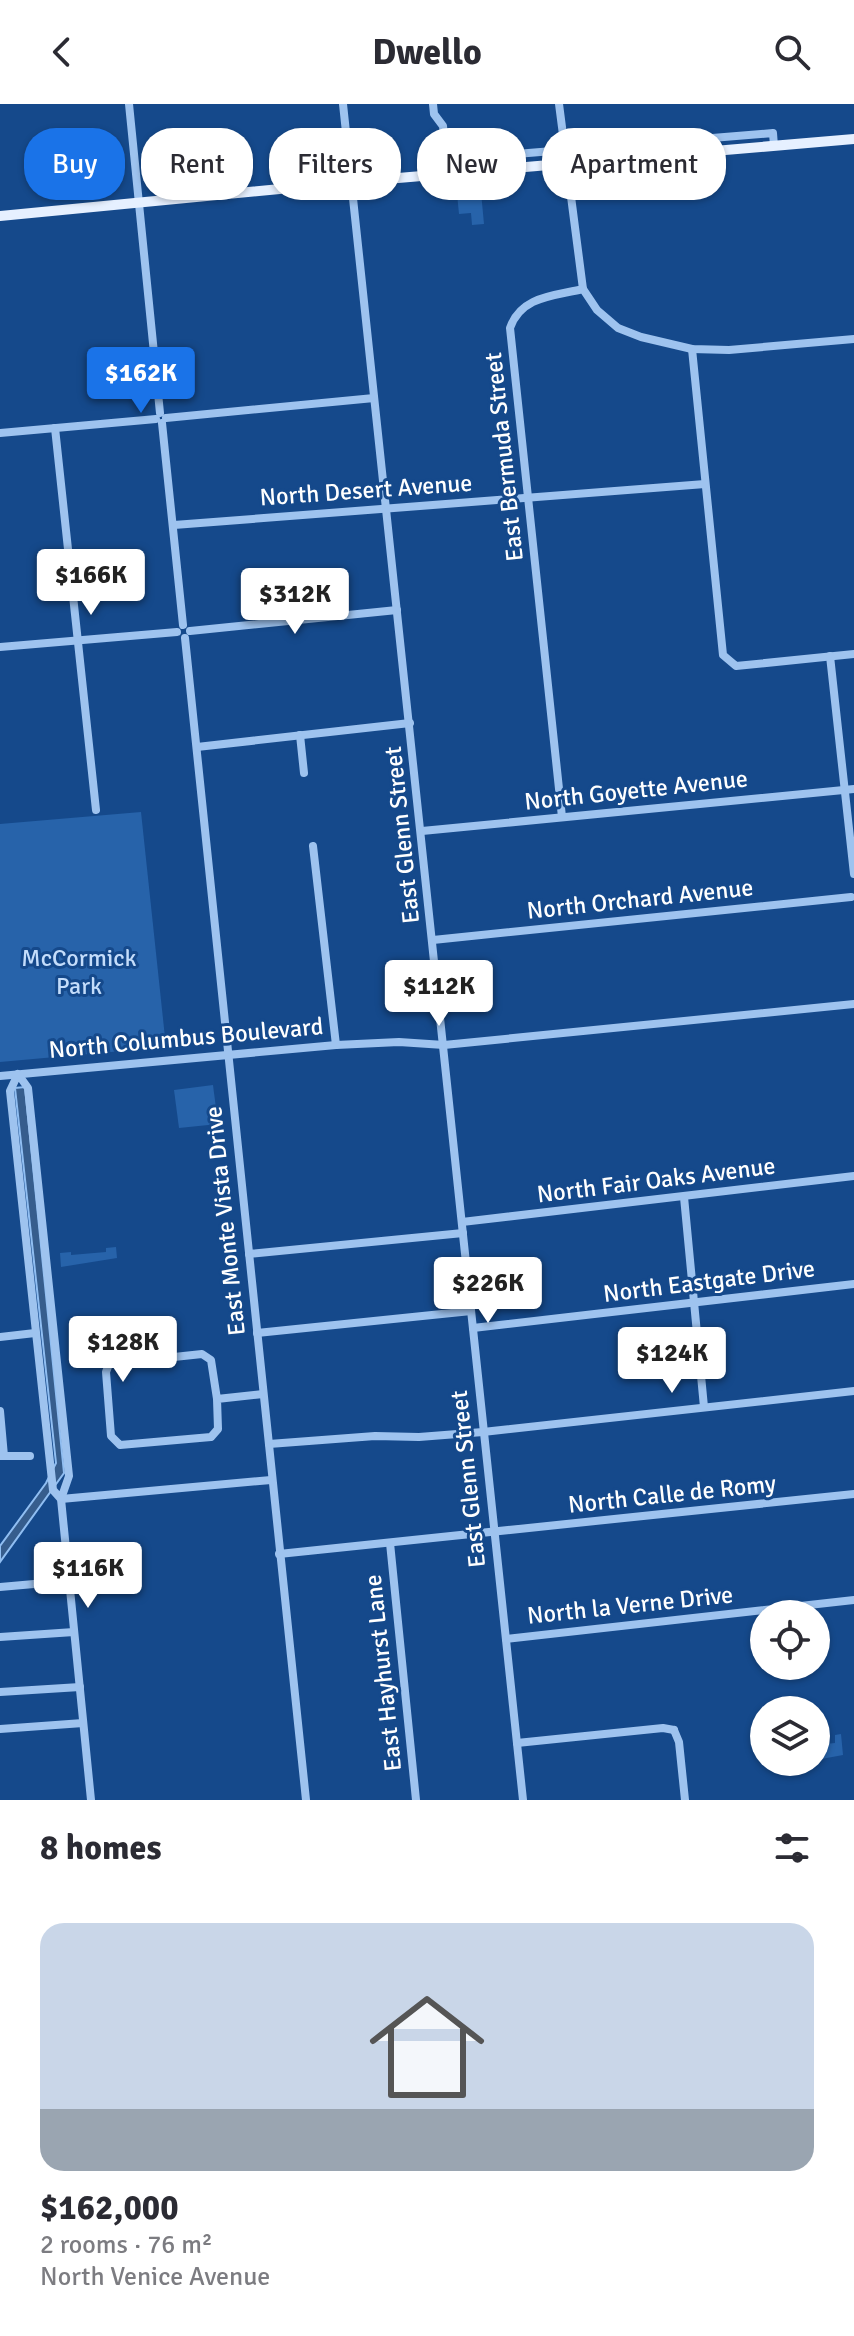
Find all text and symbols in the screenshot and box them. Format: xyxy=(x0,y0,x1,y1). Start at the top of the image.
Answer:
icon: back xyxy=(40,30,84,74)
text: Dwello xyxy=(372,30,482,75)
icon: search xyxy=(770,30,814,74)
chip: Buy xyxy=(24,128,125,200)
chip: Rent xyxy=(141,128,253,200)
chip: Filters xyxy=(269,128,401,200)
chip: New xyxy=(417,128,526,200)
chip: Apartment xyxy=(542,128,726,200)
pin: $162K xyxy=(85,347,197,415)
street label: East Bermuda Street xyxy=(478,351,530,563)
text: $162K xyxy=(105,357,177,389)
street label: North Desert Avenue xyxy=(259,468,473,512)
pin: $166K xyxy=(35,549,147,617)
text: $166K xyxy=(55,559,127,591)
pin: $312K xyxy=(239,568,351,636)
text: $312K xyxy=(259,578,331,610)
street label: East Glenn Street xyxy=(378,745,426,925)
street label: North Goyette Avenue xyxy=(523,763,749,817)
street label: North Orchard Avenue xyxy=(525,872,755,926)
park label: McCormick Park xyxy=(21,943,137,1001)
pin: $112K xyxy=(383,960,495,1028)
text: $112K xyxy=(403,970,475,1002)
street label: North Columbus Boulevard xyxy=(48,1011,324,1065)
street label: East Monte Vista Drive xyxy=(198,1105,252,1337)
street label: North Fair Oaks Avenue xyxy=(535,1150,777,1210)
street label: North Eastgate Drive xyxy=(601,1253,817,1309)
pin: $226K xyxy=(432,1257,544,1325)
text: $226K xyxy=(452,1267,524,1299)
pin: $128K xyxy=(67,1316,179,1384)
text: $128K xyxy=(87,1326,159,1358)
pin: $124K xyxy=(616,1327,728,1395)
text: $124K xyxy=(636,1337,708,1369)
street label: East Glenn Street xyxy=(444,1389,492,1569)
street label: North Calle de Romy xyxy=(567,1468,777,1520)
pin: $116K xyxy=(32,1542,144,1610)
text: $116K xyxy=(52,1552,124,1584)
street label: East Hayhurst Lane xyxy=(358,1573,408,1773)
street label: North la Verne Drive xyxy=(526,1579,734,1631)
map controls xyxy=(750,1600,830,1776)
button: locate xyxy=(750,1600,830,1680)
button: layers xyxy=(750,1696,830,1776)
icon: filters xyxy=(770,1826,814,1870)
text: 8 homes xyxy=(40,1827,161,1869)
icon: home xyxy=(355,1975,499,2119)
text: $162,000 xyxy=(40,2187,179,2229)
text: 2 rooms · 76 m² xyxy=(40,2229,213,2261)
text: North Venice Avenue xyxy=(40,2261,270,2293)

